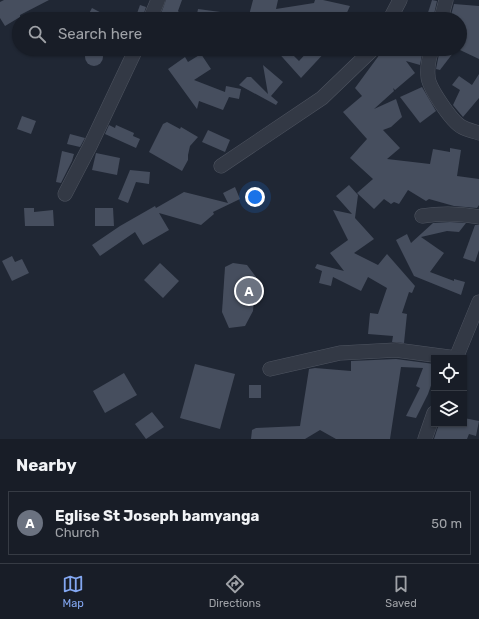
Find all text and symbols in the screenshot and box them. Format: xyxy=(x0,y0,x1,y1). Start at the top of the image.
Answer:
search box xyxy=(12,12,467,56)
icon: search xyxy=(26,23,48,45)
text: Search here xyxy=(58,25,142,43)
your location xyxy=(245,187,265,207)
pin: A xyxy=(236,276,262,306)
map controls xyxy=(431,355,467,427)
button: locate xyxy=(431,355,467,391)
button: layers xyxy=(431,391,467,427)
text: Nearby xyxy=(16,455,77,475)
text: Eglise St Joseph bamyanga xyxy=(55,507,259,525)
text: A xyxy=(25,516,35,531)
text: 50 m xyxy=(431,516,462,531)
text: Church xyxy=(55,525,99,540)
tab: Map xyxy=(62,573,84,610)
tab: Directions xyxy=(209,573,261,610)
tab: Saved xyxy=(385,573,417,610)

